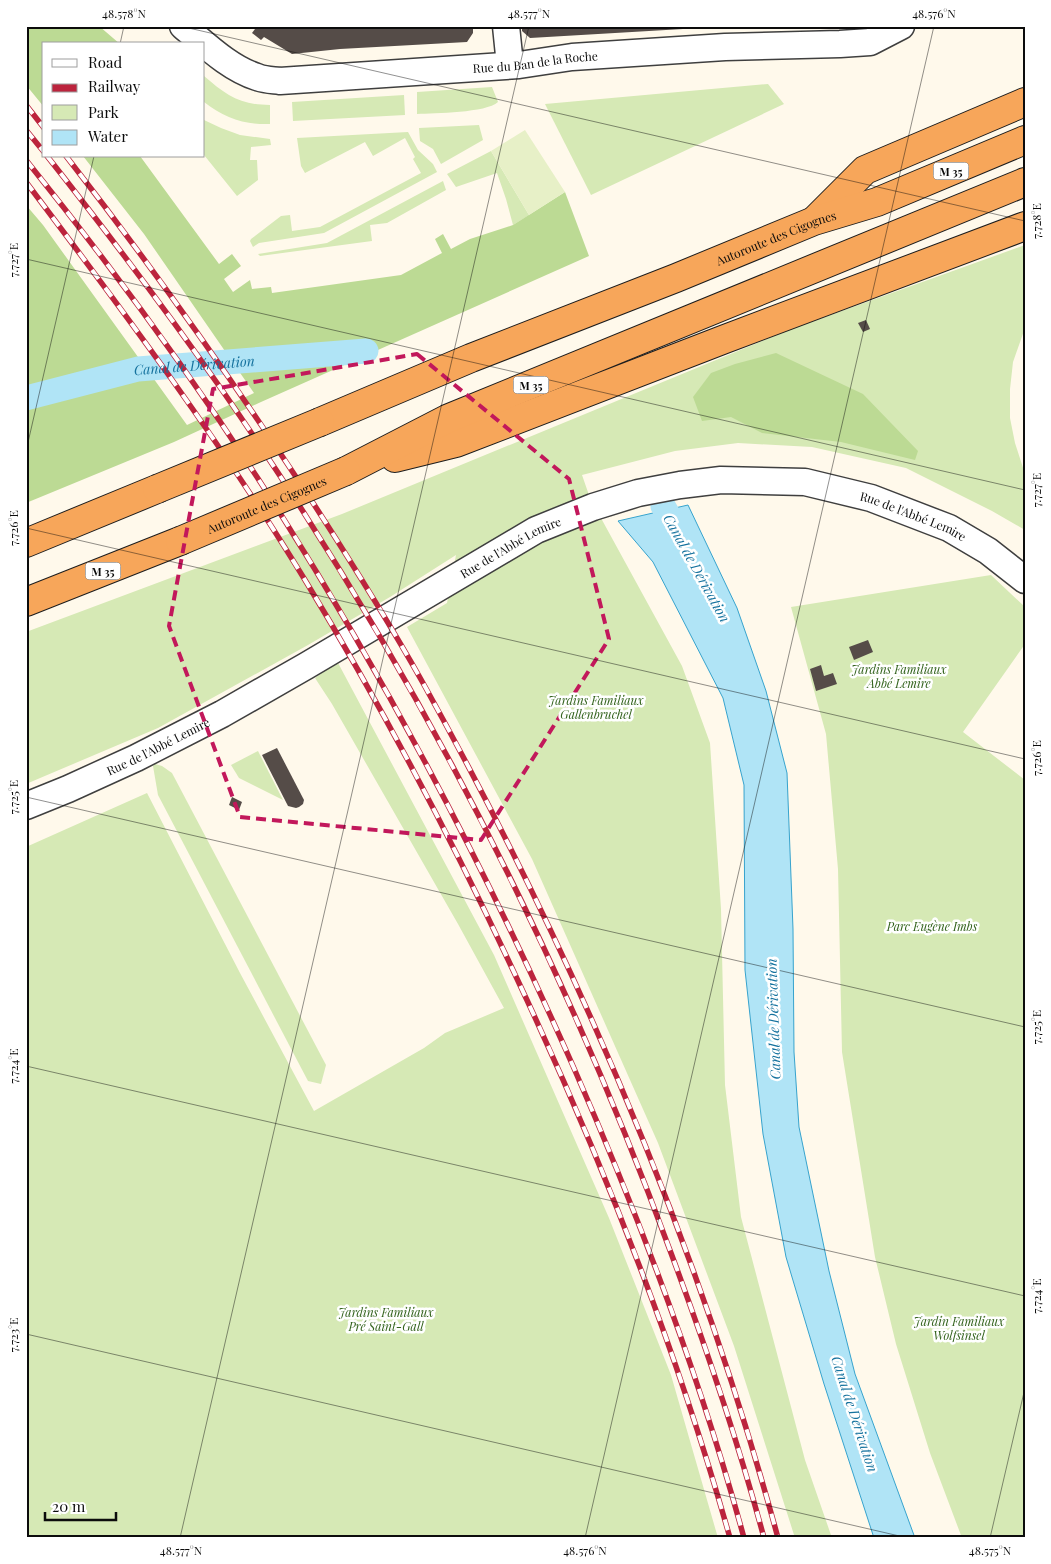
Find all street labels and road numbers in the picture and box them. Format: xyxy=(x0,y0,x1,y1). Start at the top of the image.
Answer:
street label: Rue du Ban de la Roche xyxy=(472,47,598,76)
road number: M 35 xyxy=(934,162,968,180)
street label: Autoroute des Cigognes xyxy=(713,207,838,269)
road number: M 35 xyxy=(514,376,548,394)
street label: Autoroute des Cigognes xyxy=(204,472,329,537)
street label: Rue de l'Abbé Lemire xyxy=(859,488,969,544)
street label: Rue de l'Abbé Lemire xyxy=(457,513,563,581)
road number: M 35 xyxy=(86,562,120,580)
street label: Rue de l'Abbé Lemire xyxy=(104,714,212,778)

